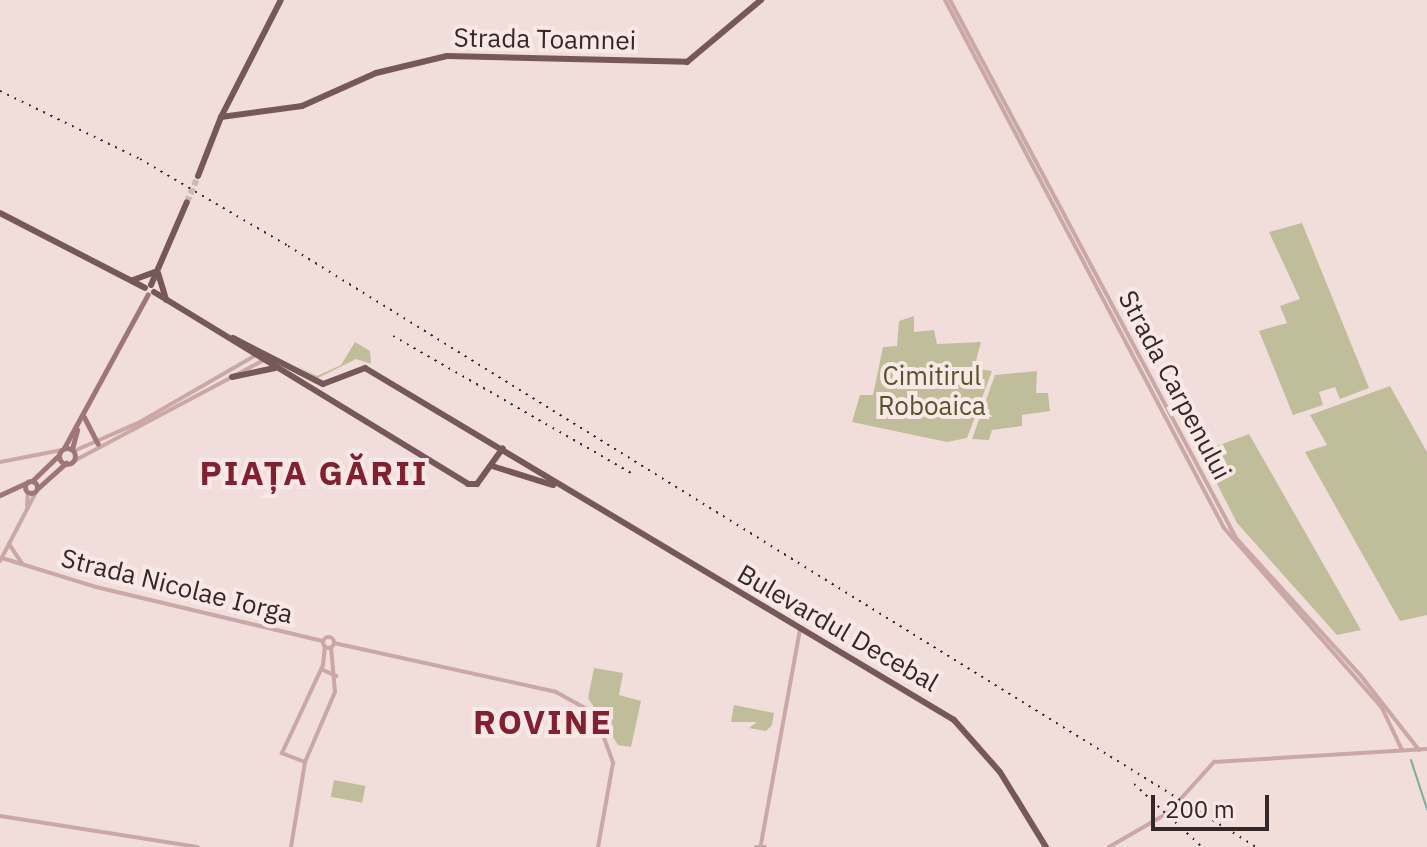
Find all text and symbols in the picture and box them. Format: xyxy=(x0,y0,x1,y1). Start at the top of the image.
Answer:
street label: Strada Toamnei xyxy=(453,22,637,56)
street label: Strada Carpenului xyxy=(1112,285,1238,485)
park label: Cimitirul Roboaica xyxy=(878,360,986,422)
district label: PIAȚA GĂRII xyxy=(199,453,429,493)
street label: Strada Nicolae Iorga xyxy=(58,542,296,630)
street label: Bulevardul Decebal xyxy=(732,558,944,698)
district label: ROVINE xyxy=(473,702,613,742)
scale bar xyxy=(1155,779,1273,829)
text: 200 m xyxy=(1165,793,1235,825)

